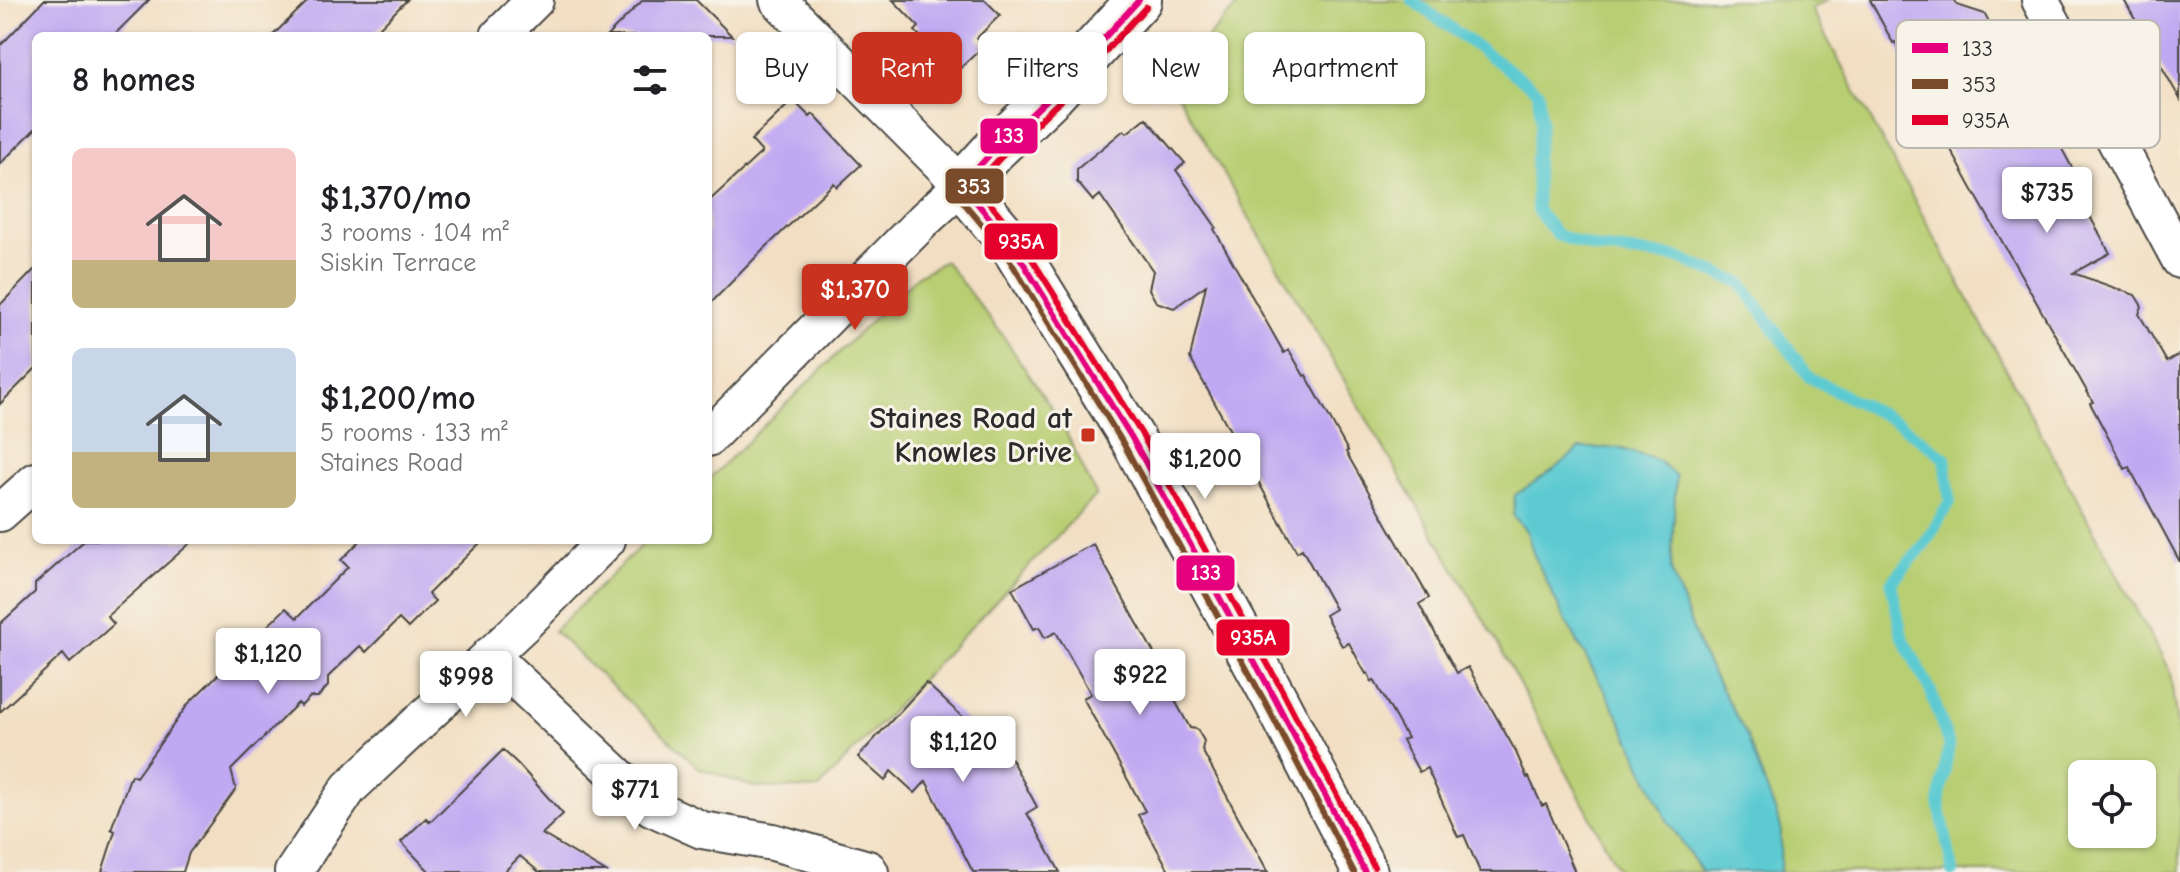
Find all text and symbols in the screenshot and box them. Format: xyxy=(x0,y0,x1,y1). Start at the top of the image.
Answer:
legend xyxy=(1896,20,2160,148)
chip: Buy xyxy=(736,32,836,104)
chip: Rent xyxy=(852,32,962,104)
chip: Filters xyxy=(978,32,1107,104)
chip: New xyxy=(1123,32,1228,104)
chip: Apartment xyxy=(1244,32,1425,104)
text: 133 xyxy=(1962,36,1993,62)
icon: filters xyxy=(628,58,672,102)
text: 8 homes xyxy=(72,60,195,100)
text: 353 xyxy=(1962,72,1996,98)
text: 935A xyxy=(1962,108,2010,134)
line badge: 133 xyxy=(979,117,1039,155)
text: 133 xyxy=(994,123,1024,149)
line badge: 353 xyxy=(944,167,1005,205)
pin: $735 xyxy=(2000,167,2094,235)
text: 353 xyxy=(957,174,991,200)
text: $1,370/mo xyxy=(320,178,471,218)
text: $735 xyxy=(2020,178,2074,208)
icon: home xyxy=(136,180,232,276)
text: 3 rooms · 104 m² xyxy=(320,218,509,248)
line badge: 935A xyxy=(983,222,1059,261)
text: 935A xyxy=(998,229,1044,255)
text: Siskin Terrace xyxy=(320,248,476,278)
pin: $1,370 xyxy=(790,264,920,332)
text: $1,370 xyxy=(820,275,890,305)
text: $1,200/mo xyxy=(320,378,476,418)
icon: home xyxy=(136,380,232,476)
place label: Staines Road at Knowles Drive xyxy=(870,401,1073,470)
text: 5 rooms · 133 m² xyxy=(320,418,508,448)
marker: Staines Road at Knowles Drive xyxy=(1079,426,1097,444)
pin: $1,200 xyxy=(1140,433,1270,501)
text: $1,200 xyxy=(1168,444,1242,474)
text: Staines Road xyxy=(320,448,463,478)
line badge: 133 xyxy=(1175,554,1236,592)
text: 133 xyxy=(1191,560,1221,586)
line badge: 935A xyxy=(1215,618,1291,657)
text: 935A xyxy=(1230,625,1276,651)
pin: $1,120 xyxy=(203,628,333,696)
text: $1,120 xyxy=(234,639,302,669)
pin: $922 xyxy=(1093,649,1187,717)
pin: $998 xyxy=(419,651,513,719)
text: $922 xyxy=(1112,660,1168,690)
text: $998 xyxy=(438,662,494,692)
pin: $1,120 xyxy=(898,716,1028,784)
text: $1,120 xyxy=(929,727,997,757)
map controls xyxy=(2068,760,2156,848)
button: locate xyxy=(2068,760,2156,848)
pin: $771 xyxy=(588,764,682,832)
text: $771 xyxy=(610,775,660,805)

